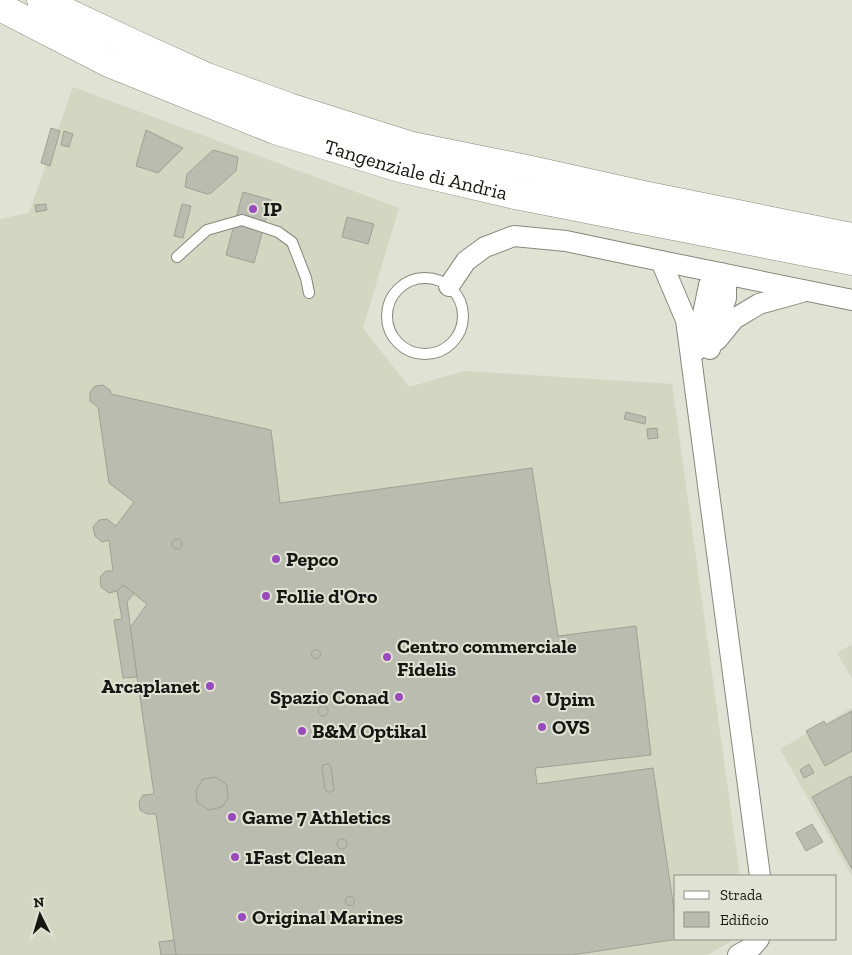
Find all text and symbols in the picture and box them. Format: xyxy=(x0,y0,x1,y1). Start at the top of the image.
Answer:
street label: Tangenziale di Andria xyxy=(322,134,510,205)
place label: IP xyxy=(263,197,282,221)
marker: IP xyxy=(247,203,259,215)
place label: Pepco xyxy=(286,547,339,571)
marker: Pepco xyxy=(270,553,282,565)
place label: Follie d'Oro xyxy=(276,584,378,608)
marker: Follie d'Oro xyxy=(260,590,272,602)
place label: Centro commerciale Fidelis xyxy=(397,634,577,681)
marker: Centro commerciale Fidelis xyxy=(381,651,393,663)
place label: Arcaplanet xyxy=(101,674,201,698)
marker: Arcaplanet xyxy=(204,680,216,692)
place label: Spazio Conad xyxy=(270,685,390,709)
place label: Upim xyxy=(546,687,595,711)
marker: Spazio Conad xyxy=(393,691,405,703)
marker: Upim xyxy=(530,693,542,705)
place label: OVS xyxy=(552,715,590,739)
place label: B&M Optikal xyxy=(312,719,427,743)
marker: OVS xyxy=(536,721,548,733)
marker: B&M Optikal xyxy=(296,725,308,737)
place label: Game 7 Athletics xyxy=(242,805,391,829)
marker: Game 7 Athletics xyxy=(226,811,238,823)
place label: 1Fast Clean xyxy=(245,845,346,869)
marker: 1Fast Clean xyxy=(229,851,241,863)
legend xyxy=(674,875,837,940)
text: Strada xyxy=(720,886,763,904)
north arrow xyxy=(15,890,65,940)
text: N xyxy=(33,894,45,911)
place label: Original Marines xyxy=(252,905,403,929)
marker: Original Marines xyxy=(236,911,248,923)
text: Edificio xyxy=(720,911,769,929)

